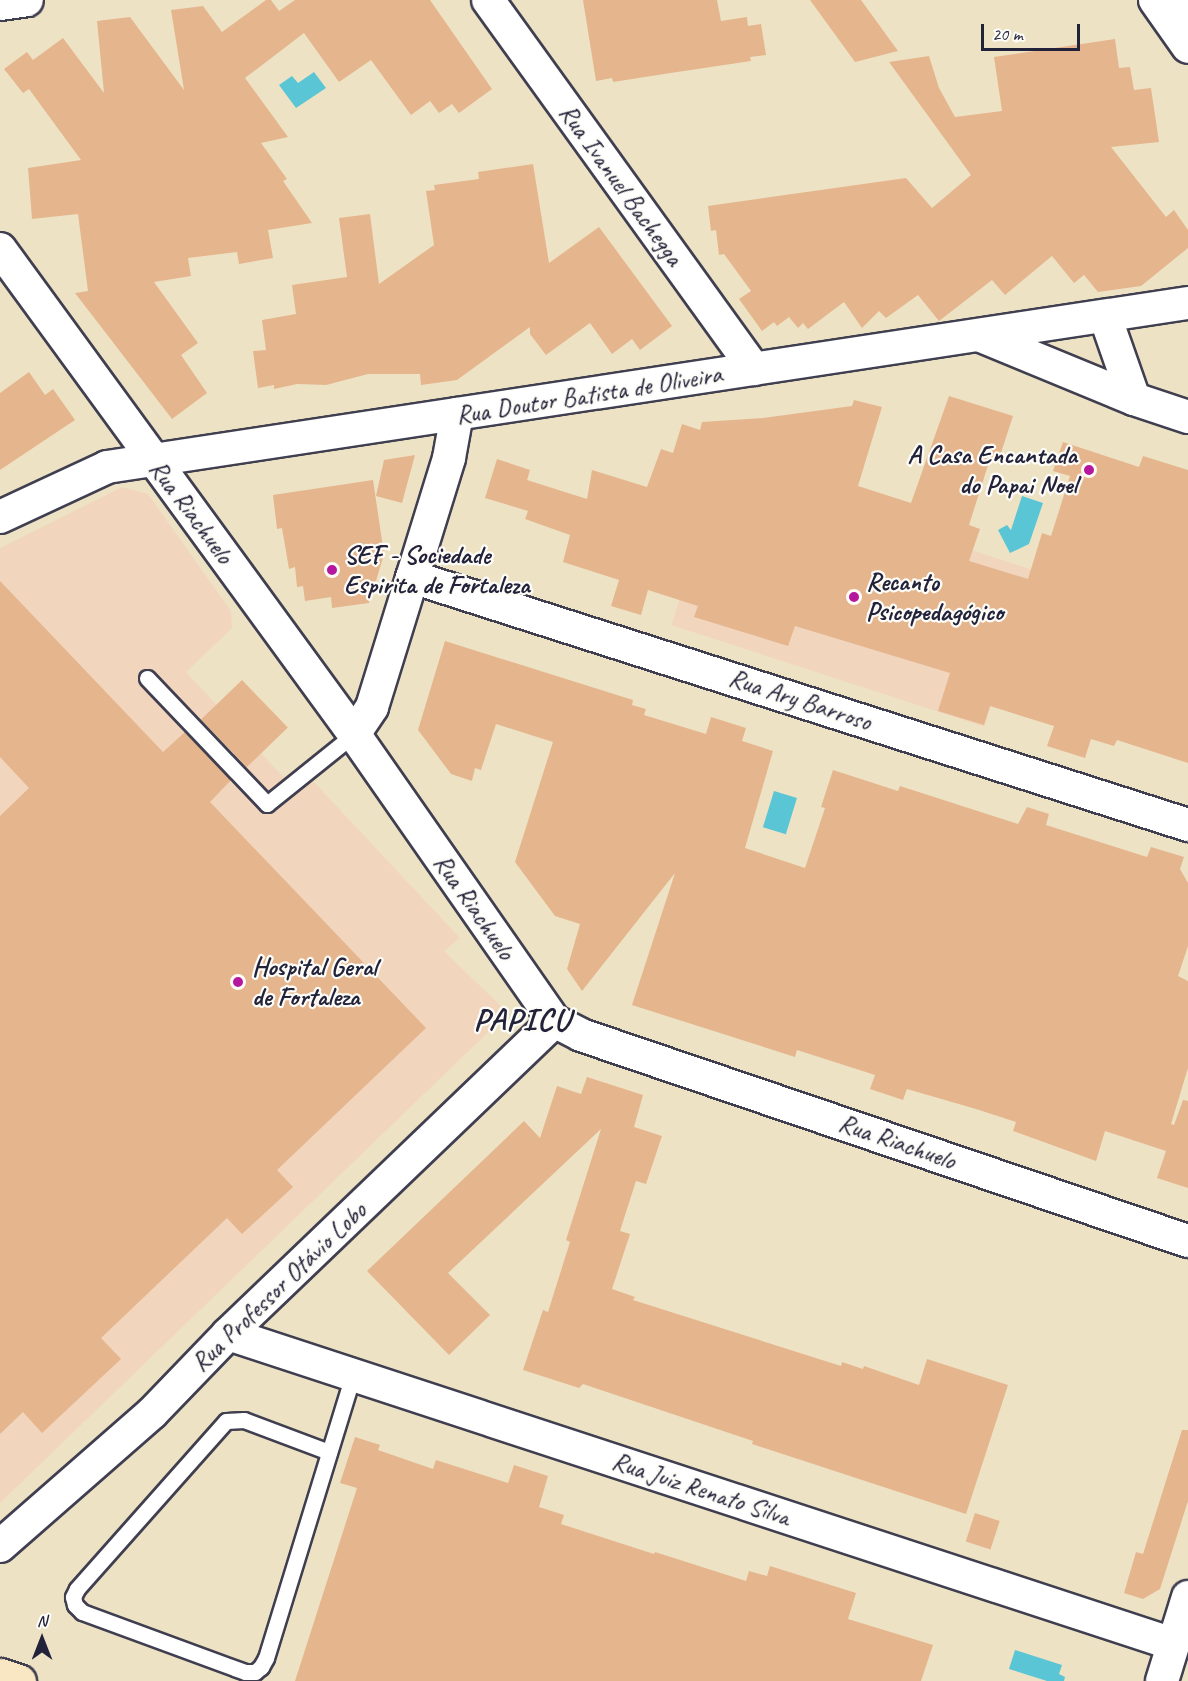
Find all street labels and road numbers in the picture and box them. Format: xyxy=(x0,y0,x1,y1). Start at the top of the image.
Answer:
street label: Rua Ivanuel Bachegga xyxy=(552,98,690,272)
street label: Rua Doutor Batista de Oliveira xyxy=(453,358,725,432)
street label: Rua Riachuelo xyxy=(142,454,240,570)
street label: Rua Ary Barroso xyxy=(725,662,875,738)
street label: Rua Riachuelo xyxy=(426,848,522,966)
street label: Rua Riachuelo xyxy=(835,1107,959,1177)
street label: Rua Professor Otávio Lobo xyxy=(185,1195,373,1379)
street label: Rua Juiz Renato Silva xyxy=(608,1445,794,1533)

